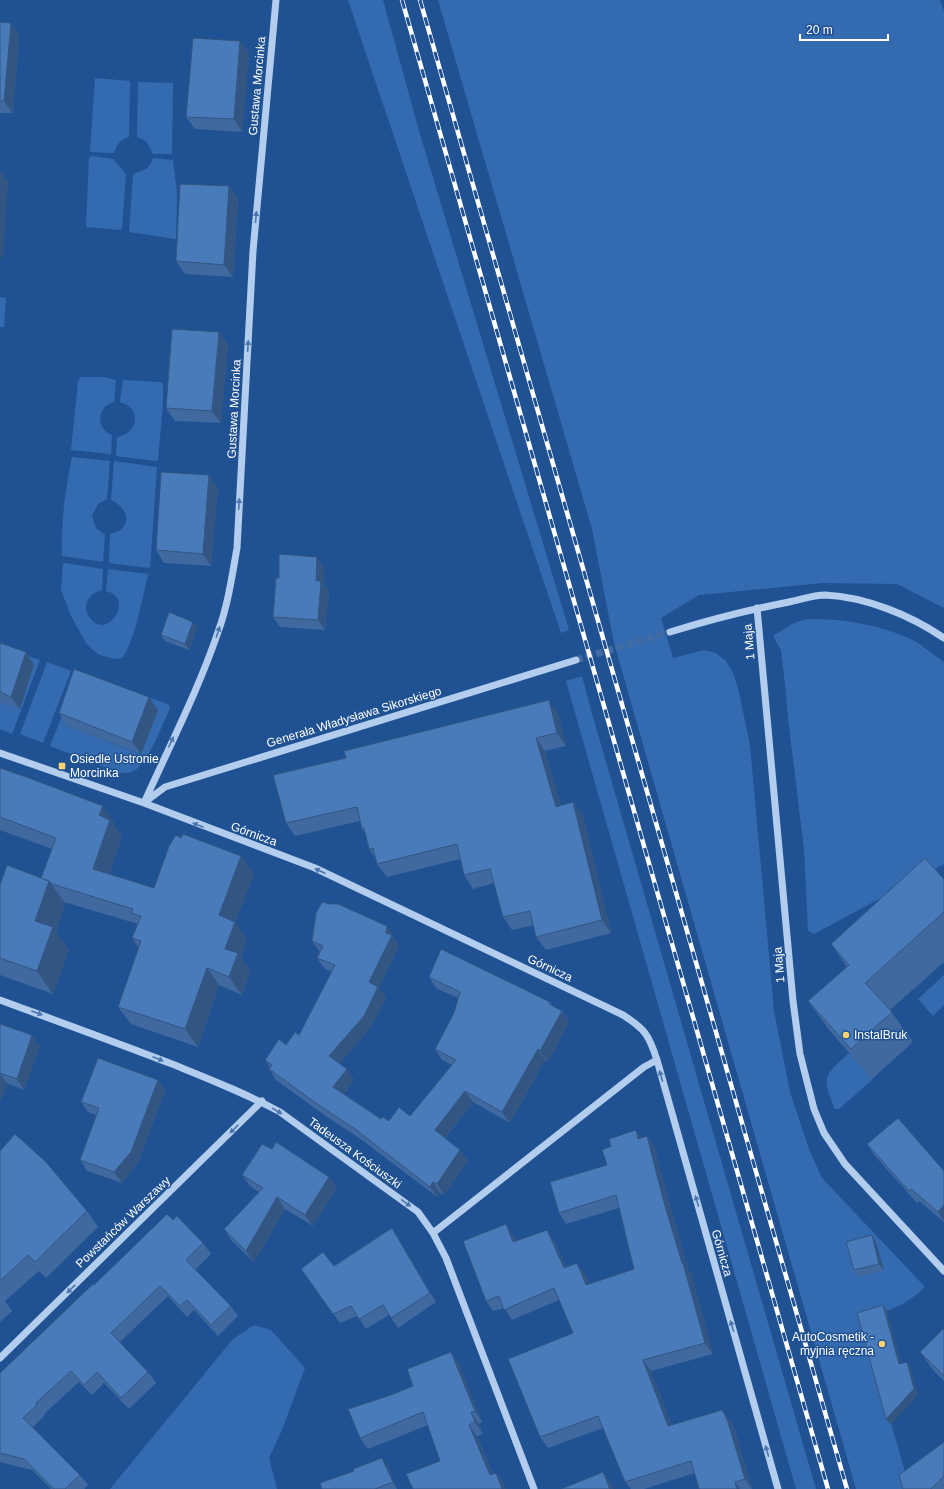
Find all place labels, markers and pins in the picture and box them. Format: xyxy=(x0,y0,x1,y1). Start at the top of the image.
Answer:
place label: Osiedle Ustronie Morcinka xyxy=(70,752,159,780)
marker: Osiedle Ustronie Morcinka xyxy=(57,761,67,771)
place label: InstalBruk xyxy=(854,1028,908,1042)
marker: InstalBruk xyxy=(841,1030,851,1040)
place label: AutoCosmetik - myjnia ręczna xyxy=(792,1330,874,1358)
marker: AutoCosmetik - myjnia ręczna xyxy=(877,1339,887,1349)

